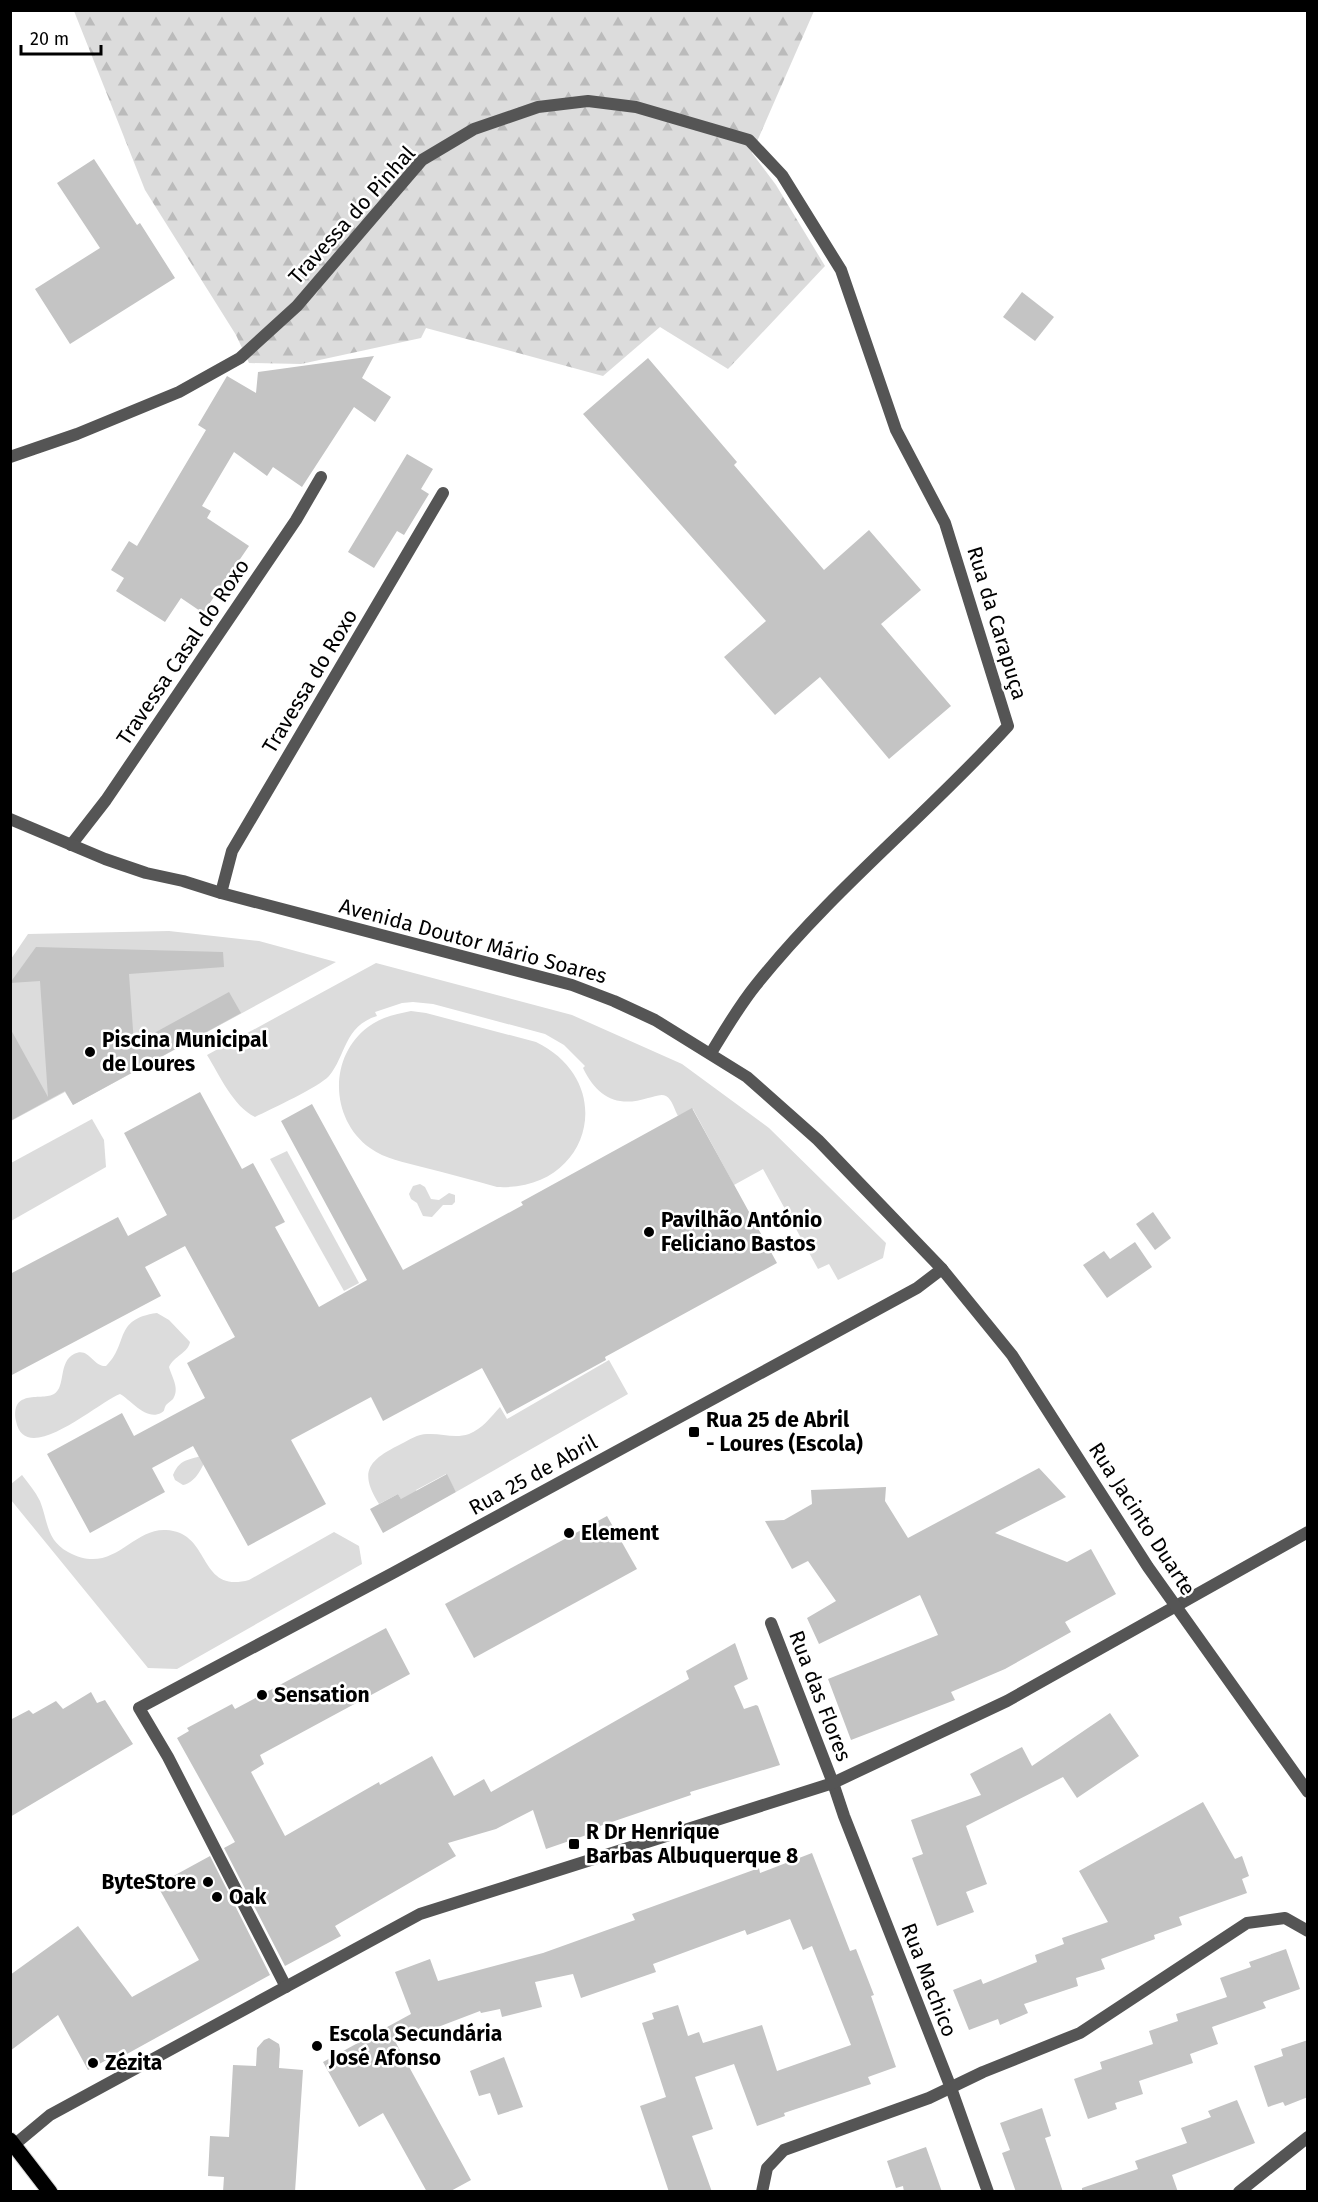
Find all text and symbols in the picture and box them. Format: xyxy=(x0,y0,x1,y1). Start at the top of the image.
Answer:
scale bar xyxy=(21,18,100,56)
text: 20 m xyxy=(30,28,69,50)
street label: Travessa do Pinhal xyxy=(283,141,421,289)
street label: Rua da Carapuça xyxy=(961,543,1033,703)
street label: Travessa Casal do Roxo xyxy=(111,554,255,750)
street label: Travessa do Roxo xyxy=(257,604,363,758)
street label: Avenida Doutor Mário Soares xyxy=(336,893,610,989)
place label: Piscina Municipal de Loures xyxy=(102,1027,268,1077)
marker: Piscina Municipal de Loures xyxy=(83,1045,97,1059)
place label: Pavilhão António Feliciano Bastos xyxy=(661,1207,822,1257)
marker: Pavilhão António Feliciano Bastos xyxy=(642,1225,656,1239)
place label: Rua 25 de Abril - Loures (Escola) xyxy=(706,1407,863,1457)
marker: Rua 25 de Abril - Loures (Escola) xyxy=(687,1425,701,1439)
street label: Rua 25 de Abril xyxy=(464,1429,602,1521)
street label: Rua Jacinto Duarte xyxy=(1083,1438,1201,1600)
place label: Element xyxy=(581,1520,660,1546)
marker: Element xyxy=(562,1526,576,1540)
street label: Rua das Flores xyxy=(783,1627,857,1765)
place label: Sensation xyxy=(274,1682,370,1708)
marker: Sensation xyxy=(255,1688,269,1702)
place label: R Dr Henrique Barbas Albuquerque 8 xyxy=(586,1819,798,1869)
marker: R Dr Henrique Barbas Albuquerque 8 xyxy=(567,1837,581,1851)
place label: ByteStore xyxy=(101,1869,196,1895)
marker: ByteStore xyxy=(201,1875,215,1889)
place label: Oak xyxy=(229,1884,267,1910)
marker: Oak xyxy=(210,1890,224,1904)
street label: Rua Machico xyxy=(895,1919,963,2041)
place label: Escola Secundária José Afonso xyxy=(328,2021,502,2071)
marker: Escola Secundária José Afonso xyxy=(310,2039,324,2053)
place label: Zézita xyxy=(105,2050,162,2076)
marker: Zézita xyxy=(86,2056,100,2070)

